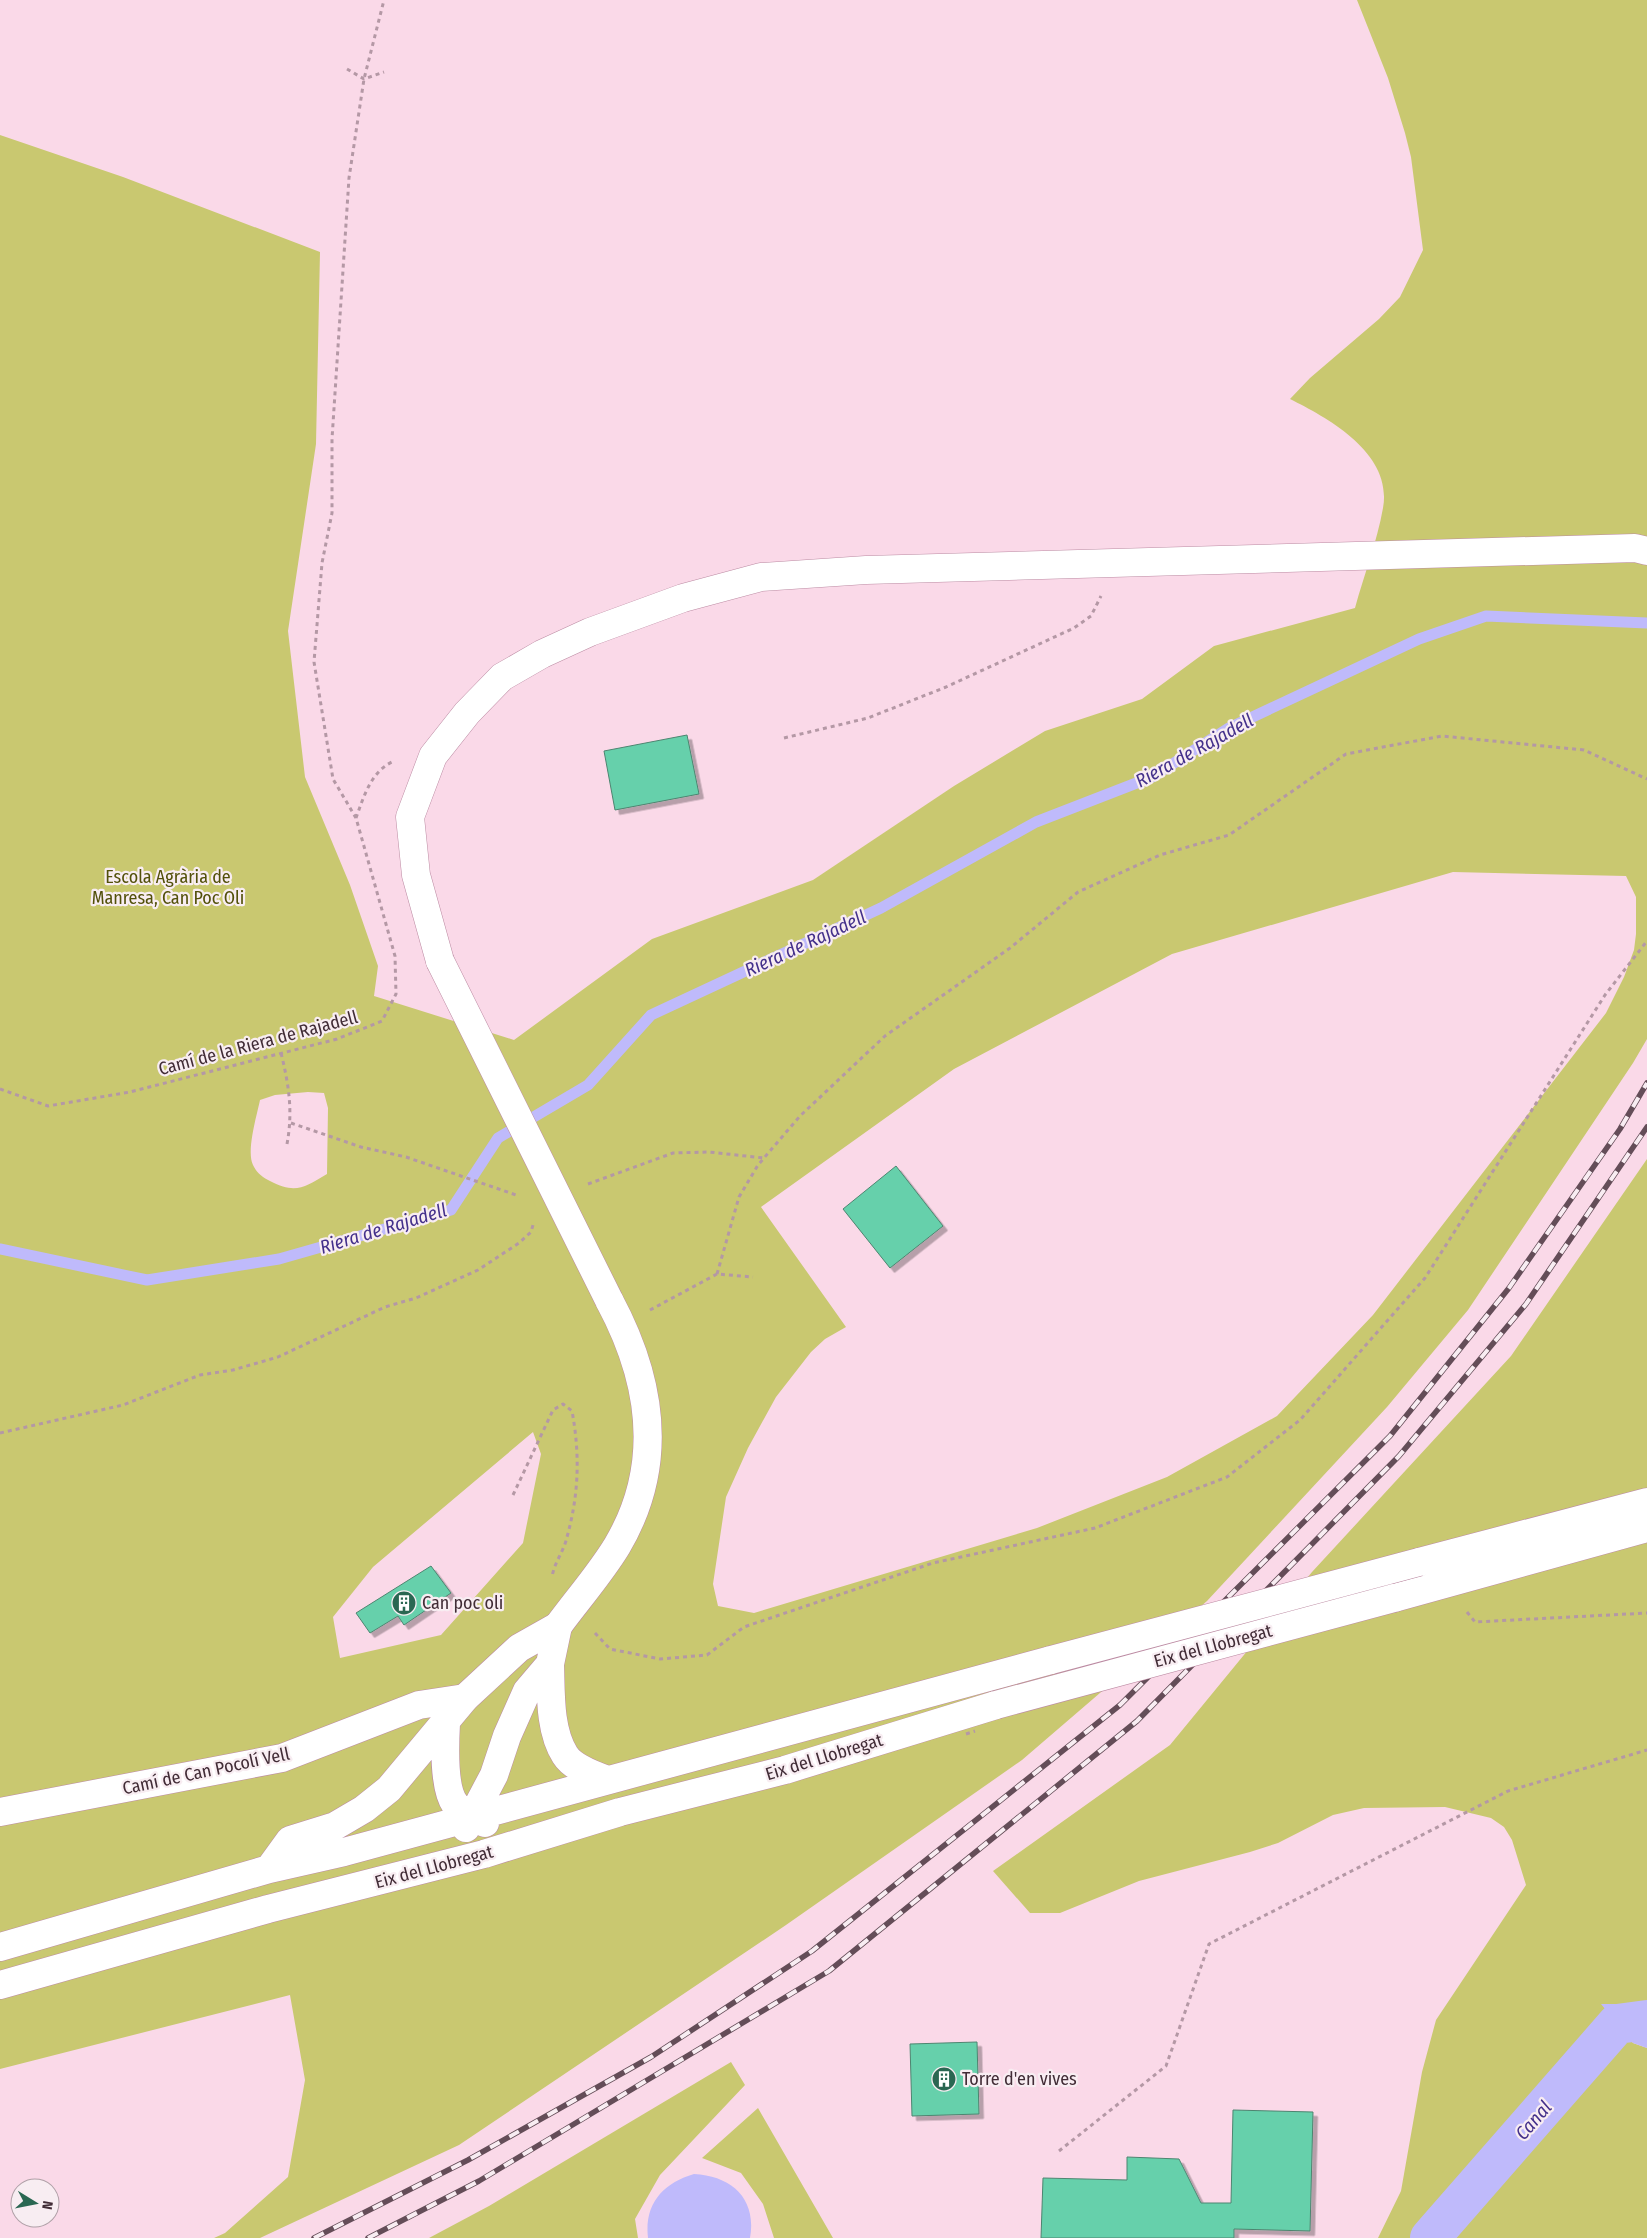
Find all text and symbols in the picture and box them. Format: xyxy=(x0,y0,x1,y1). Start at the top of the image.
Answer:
water label: Riera de Rajadell xyxy=(1131,709,1257,792)
park label: Escola Agrària de Manresa, Can Poc Oli xyxy=(92,866,244,909)
water label: Riera de Rajadell xyxy=(741,905,870,982)
street label: Camí de la Riera de Rajadell xyxy=(156,1006,360,1080)
water label: Riera de Rajadell xyxy=(317,1198,449,1259)
building icon: Can poc oli xyxy=(391,1590,417,1616)
place label: Can poc oli xyxy=(422,1592,503,1614)
street label: Eix del Llobregat xyxy=(1151,1620,1275,1672)
street label: Eix del Llobregat xyxy=(763,1729,885,1785)
street label: Camí de Can Pocolí Vell xyxy=(120,1742,292,1799)
street label: Eix del Llobregat xyxy=(372,1841,496,1893)
building icon: Torre d'en vives xyxy=(931,2066,957,2092)
place label: Torre d'en vives xyxy=(962,2068,1077,2090)
water label: Canal xyxy=(1510,2096,1556,2144)
north arrow xyxy=(10,2178,60,2228)
text: N xyxy=(38,2200,56,2211)

